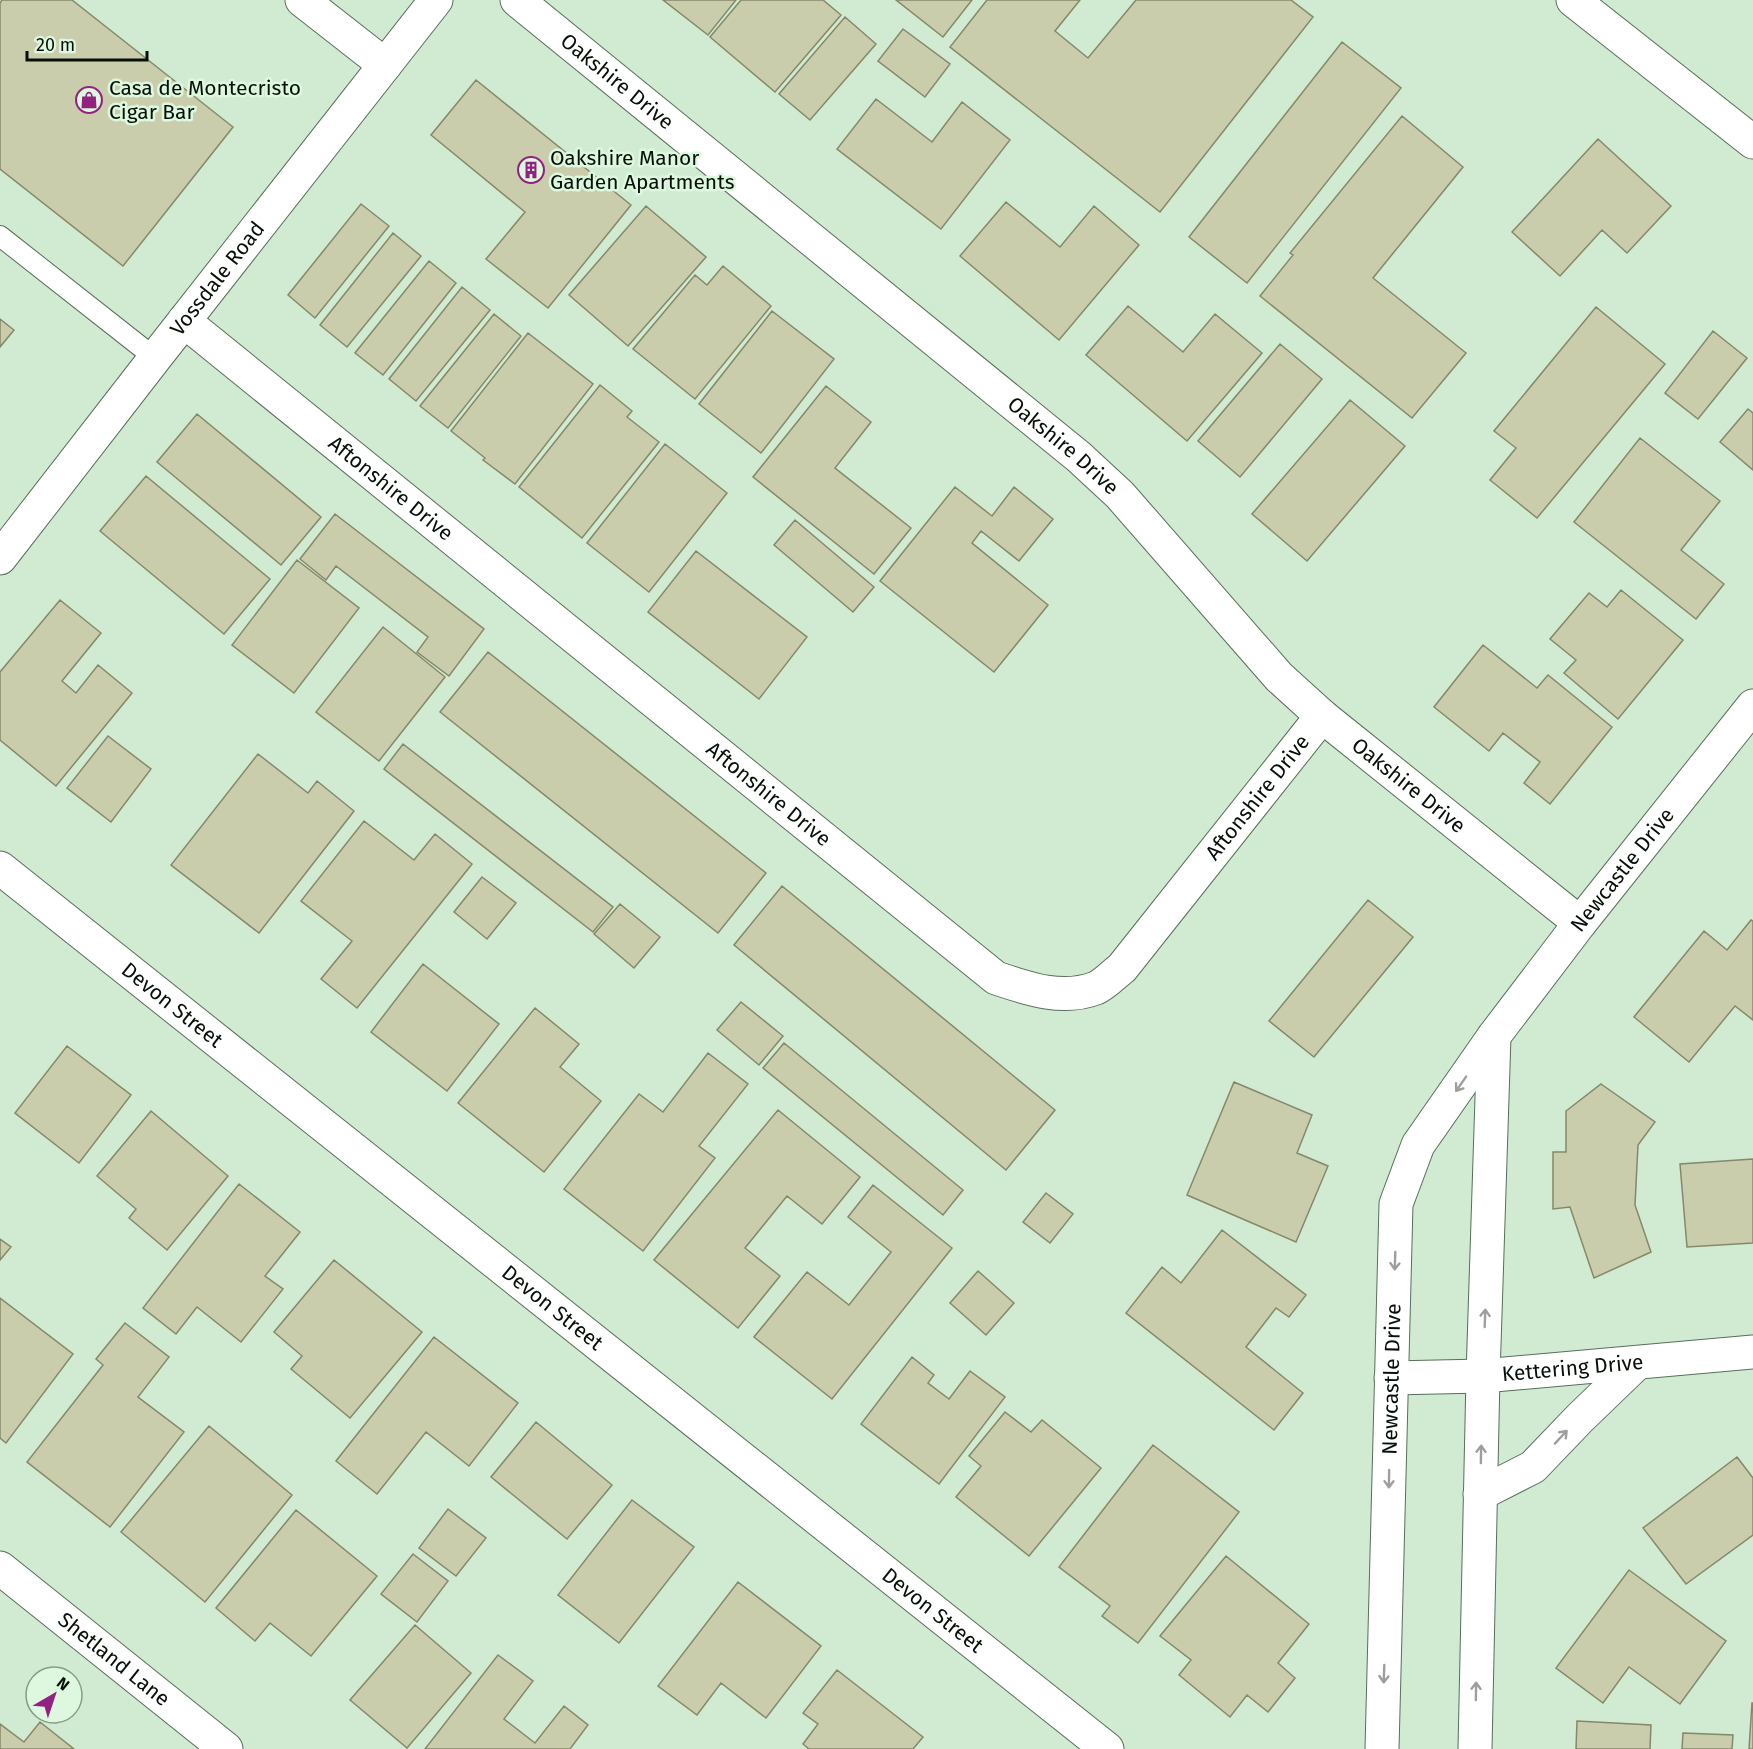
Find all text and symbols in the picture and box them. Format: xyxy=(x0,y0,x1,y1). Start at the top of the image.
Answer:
scale bar xyxy=(27,24,147,62)
street label: Oakshire Drive xyxy=(555,28,679,135)
text: 20 m xyxy=(36,34,75,56)
place label: Casa de Montecristo Cigar Bar xyxy=(109,75,301,125)
shop icon: Casa de Montecristo Cigar Bar xyxy=(74,85,104,115)
place label: Oakshire Manor Garden Apartments xyxy=(550,145,735,195)
building icon: Oakshire Manor Garden Apartments xyxy=(516,155,546,185)
street label: Vossdale Road xyxy=(164,216,270,341)
street label: Oakshire Drive xyxy=(1002,391,1124,500)
street label: Aftonshire Drive xyxy=(323,430,458,546)
street label: Aftonshire Drive xyxy=(1200,729,1315,865)
street label: Oakshire Drive xyxy=(1347,732,1471,839)
street label: Aftonshire Drive xyxy=(701,736,836,852)
street label: Newcastle Drive xyxy=(1565,803,1680,937)
street label: Devon Street xyxy=(116,957,228,1054)
one-way arrow xyxy=(1455,1075,1467,1091)
one-way arrow xyxy=(1389,1251,1401,1271)
street label: Devon Street xyxy=(496,1259,609,1356)
street label: Newcastle Drive xyxy=(1377,1303,1406,1455)
one-way arrow xyxy=(1479,1309,1490,1329)
street label: Kettering Drive xyxy=(1501,1349,1644,1387)
one-way arrow xyxy=(1554,1430,1568,1445)
one-way arrow xyxy=(1475,1444,1487,1464)
one-way arrow xyxy=(1383,1468,1395,1488)
street label: Devon Street xyxy=(877,1562,989,1659)
street label: Shetland Lane xyxy=(53,1607,175,1712)
one-way arrow xyxy=(1378,1663,1390,1683)
north arrow xyxy=(24,1665,84,1725)
text: N xyxy=(53,1673,73,1694)
one-way arrow xyxy=(1470,1681,1482,1701)

